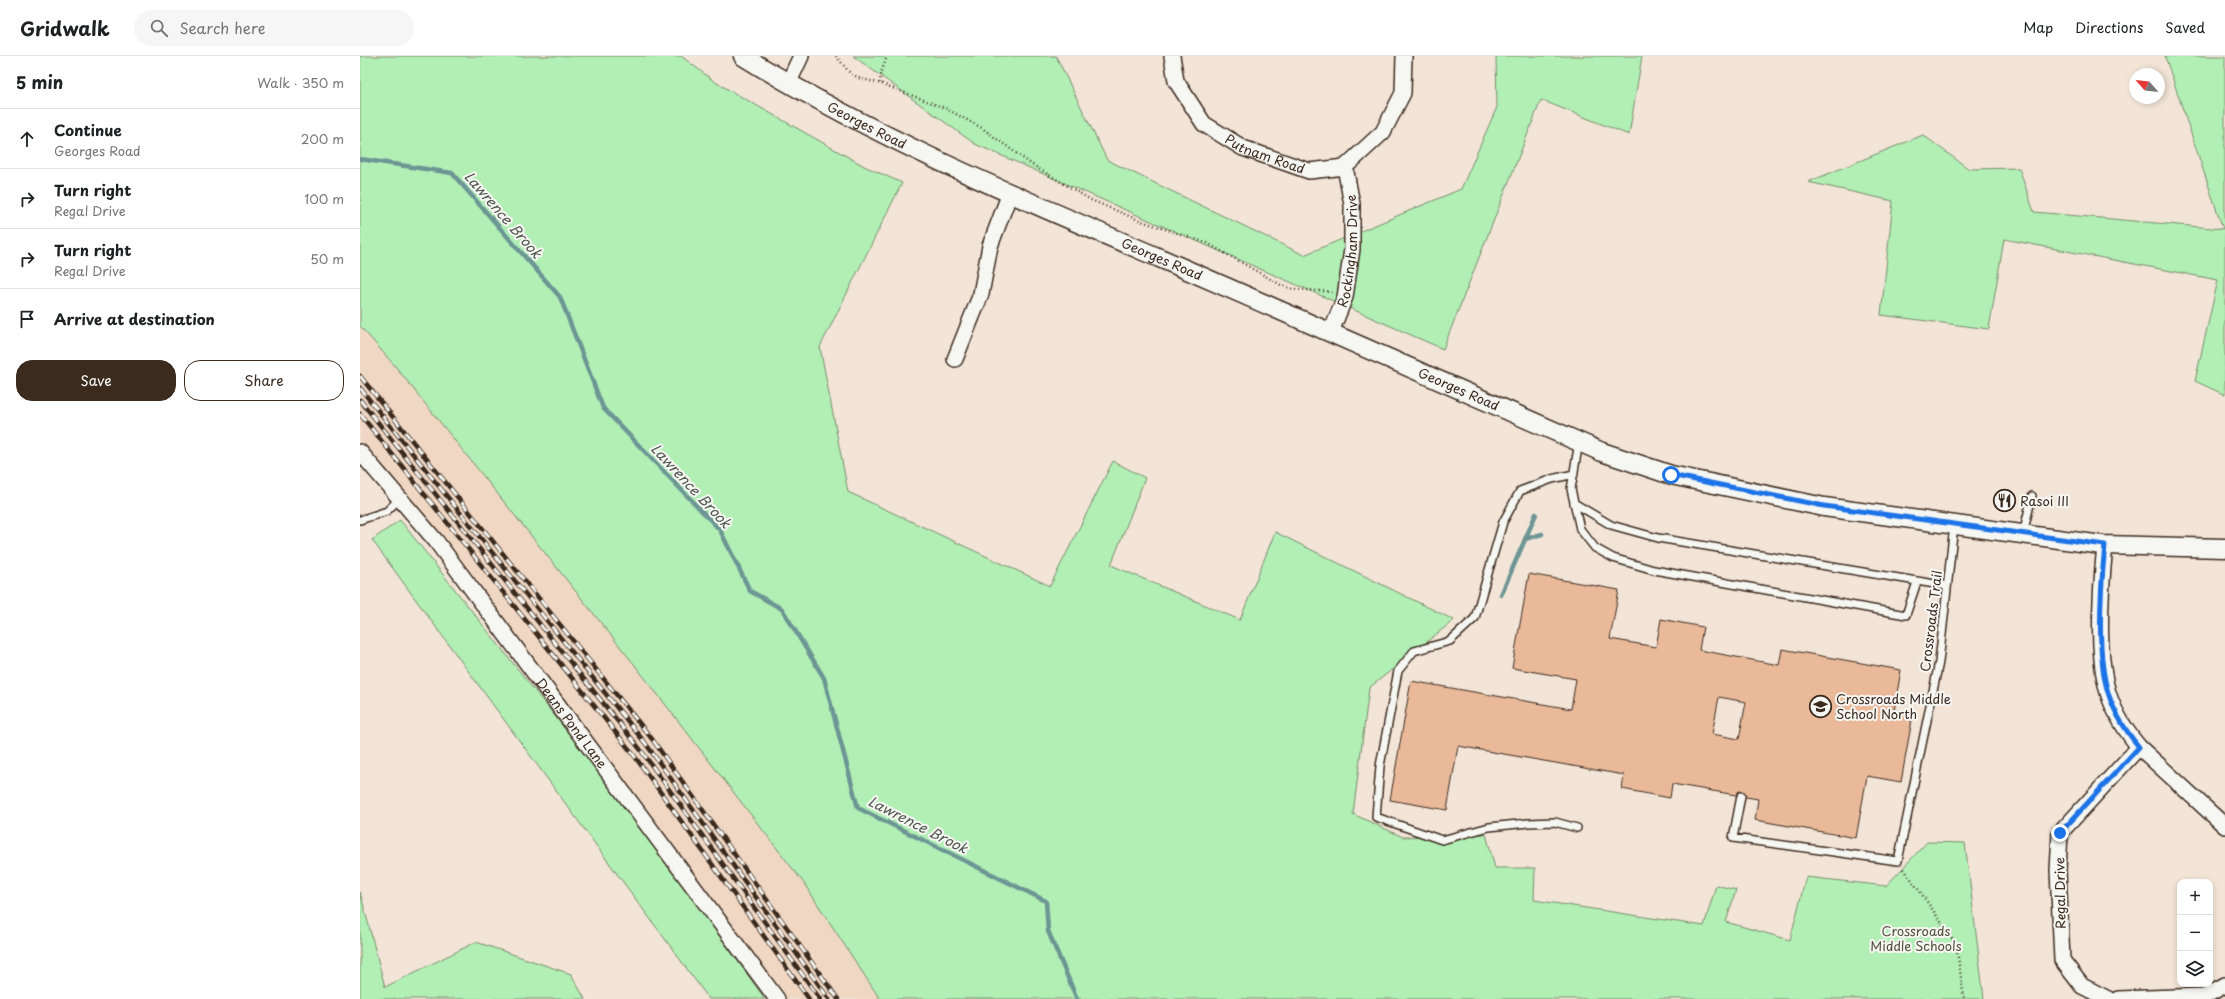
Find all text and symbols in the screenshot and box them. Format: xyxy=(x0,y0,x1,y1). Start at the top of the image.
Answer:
search box xyxy=(134,10,414,46)
text: Gridwalk xyxy=(20,14,110,42)
text: Search here xyxy=(180,16,265,39)
icon: search xyxy=(148,17,170,39)
text: Map xyxy=(2023,17,2053,38)
text: Directions xyxy=(2075,17,2143,38)
text: Saved xyxy=(2165,17,2205,38)
north arrow xyxy=(2129,68,2165,104)
text: 5 min xyxy=(16,69,63,95)
text: Walk · 350 m xyxy=(257,73,344,92)
street label: Georges Road xyxy=(824,97,910,153)
text: Continue xyxy=(54,118,122,141)
icon: ahead xyxy=(16,128,38,150)
text: 200 m xyxy=(301,129,344,148)
street label: Putnam Road xyxy=(1221,129,1308,178)
text: Georges Road xyxy=(54,141,141,160)
water label: Lawrence Brook xyxy=(460,167,548,264)
text: Turn right xyxy=(54,178,131,201)
icon: right xyxy=(16,188,38,210)
text: 100 m xyxy=(304,189,344,208)
street label: Rockingham Drive xyxy=(1332,193,1361,310)
text: Regal Drive xyxy=(54,201,126,220)
street label: Georges Road xyxy=(1119,233,1206,285)
text: Turn right xyxy=(54,238,131,261)
icon: right xyxy=(16,248,38,270)
text: 50 m xyxy=(310,249,344,268)
text: Regal Drive xyxy=(54,261,126,280)
text: Arrive at destination xyxy=(54,307,215,330)
icon: arrive xyxy=(16,308,38,330)
button: Save xyxy=(16,360,176,401)
button: Share xyxy=(184,360,344,401)
street label: Georges Road xyxy=(1415,362,1503,415)
water label: Lawrence Brook xyxy=(646,439,737,533)
route start xyxy=(1662,466,1680,484)
restaurant icon: Rasoi III xyxy=(1992,488,2018,514)
place label: Rasoi III xyxy=(2020,491,2069,510)
street label: Crossroads Trail xyxy=(1915,569,1946,673)
street label: Deans Pond Lane xyxy=(532,673,612,772)
place label: Crossroads Middle School North xyxy=(1836,689,1951,723)
school or university icon: Crossroads Middle School North xyxy=(1807,693,1833,719)
water label: Lawrence Brook xyxy=(865,790,973,859)
route end xyxy=(2051,824,2069,842)
street label: Regal Drive xyxy=(2049,857,2070,929)
map controls xyxy=(2177,879,2213,987)
button: + xyxy=(2177,879,2213,915)
button: − xyxy=(2177,915,2213,951)
park label: Crossroads Middle Schools xyxy=(1870,921,1962,955)
button: layers xyxy=(2177,951,2213,987)

